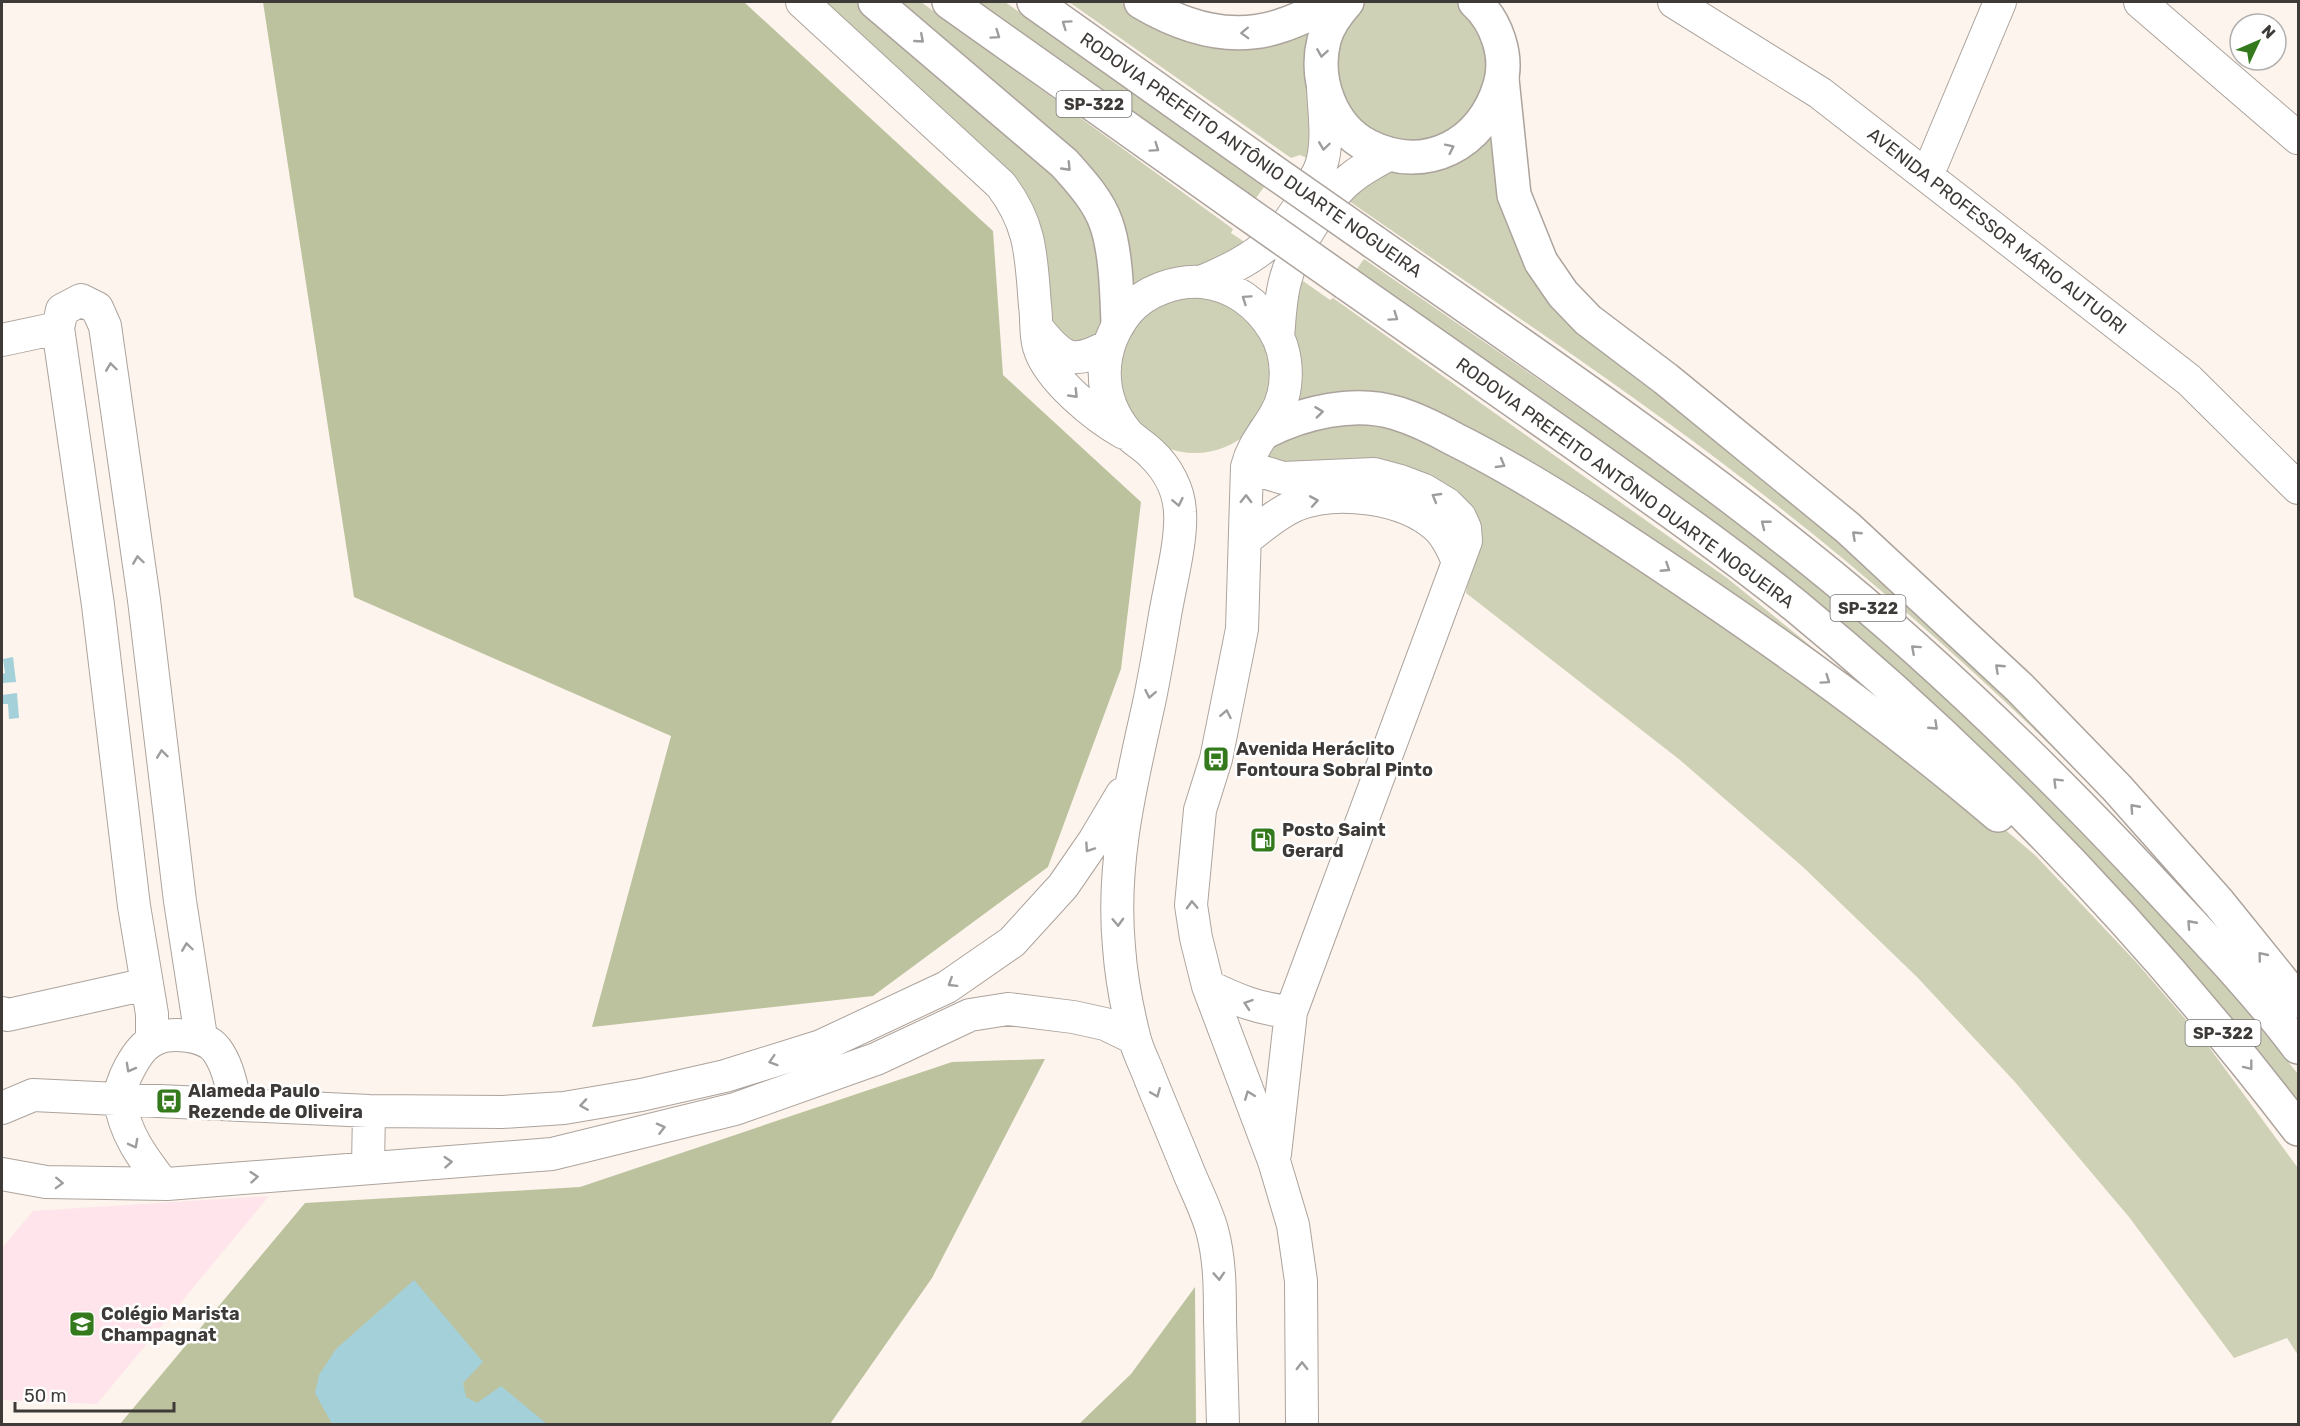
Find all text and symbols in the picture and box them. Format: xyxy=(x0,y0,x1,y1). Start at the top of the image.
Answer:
north arrow xyxy=(2228,12,2288,72)
one-way arrow xyxy=(1062,20,1073,31)
text: N xyxy=(2258,21,2279,43)
one-way arrow xyxy=(1240,26,1249,39)
one-way arrow xyxy=(990,28,1001,39)
street label: RODOVIA PREFEITO ANTÔNIO DUARTE NOGUEIRA xyxy=(1076,28,1426,282)
one-way arrow xyxy=(913,32,924,43)
one-way arrow xyxy=(1316,48,1329,58)
road number: SP-322 xyxy=(1056,91,1132,117)
street label: AVENIDA PROFESSOR MÁRIO AUTUORI xyxy=(1863,123,2131,339)
one-way arrow xyxy=(1149,141,1160,152)
one-way arrow xyxy=(1319,141,1331,150)
one-way arrow xyxy=(1443,143,1454,155)
one-way arrow xyxy=(1060,159,1071,170)
one-way arrow xyxy=(1241,295,1252,306)
one-way arrow xyxy=(1388,310,1399,321)
street label: RODOVIA PREFEITO ANTÔNIO DUARTE NOGUEIRA xyxy=(1452,353,1798,613)
one-way arrow xyxy=(106,362,118,372)
one-way arrow xyxy=(1067,388,1078,398)
one-way arrow xyxy=(1315,407,1324,419)
one-way arrow xyxy=(1495,457,1506,469)
one-way arrow xyxy=(1432,493,1442,504)
one-way arrow xyxy=(1240,495,1252,504)
one-way arrow xyxy=(1309,495,1319,508)
one-way arrow xyxy=(1171,497,1184,507)
one-way arrow xyxy=(1761,521,1772,532)
one-way arrow xyxy=(1852,531,1863,542)
one-way arrow xyxy=(133,555,145,565)
one-way arrow xyxy=(1660,561,1671,572)
road number: SP-322 xyxy=(1830,595,1906,621)
one-way arrow xyxy=(1911,645,1922,656)
one-way arrow xyxy=(1995,664,2006,675)
one-way arrow xyxy=(1820,673,1831,684)
one-way arrow xyxy=(1144,689,1157,699)
one-way arrow xyxy=(1219,709,1232,719)
one-way arrow xyxy=(1927,719,1937,730)
place label: Avenida Heráclito Fontoura Sobral Pinto xyxy=(1236,738,1433,781)
bus stop icon: Avenida Heráclito Fontoura Sobral Pinto xyxy=(1201,744,1231,774)
one-way arrow xyxy=(156,749,169,758)
one-way arrow xyxy=(2053,779,2064,790)
one-way arrow xyxy=(2130,804,2141,815)
place label: Posto Saint Gerard xyxy=(1282,819,1386,862)
fuel station icon: Posto Saint Gerard xyxy=(1248,825,1278,855)
one-way arrow xyxy=(1085,841,1096,852)
one-way arrow xyxy=(1186,900,1198,909)
one-way arrow xyxy=(1111,917,1124,926)
one-way arrow xyxy=(2187,920,2198,931)
one-way arrow xyxy=(181,942,193,952)
one-way arrow xyxy=(2258,951,2269,962)
one-way arrow xyxy=(947,976,958,987)
one-way arrow xyxy=(1243,998,1254,1011)
road number: SP-322 xyxy=(2186,1020,2260,1046)
one-way arrow xyxy=(768,1053,779,1066)
one-way arrow xyxy=(2241,1059,2252,1070)
one-way arrow xyxy=(126,1062,137,1072)
place label: Alameda Paulo Rezende de Oliveira xyxy=(188,1080,363,1123)
bus stop icon: Alameda Paulo Rezende de Oliveira xyxy=(154,1086,184,1116)
one-way arrow xyxy=(1149,1086,1161,1097)
one-way arrow xyxy=(1244,1090,1256,1101)
one-way arrow xyxy=(579,1098,589,1111)
one-way arrow xyxy=(656,1122,666,1135)
one-way arrow xyxy=(127,1138,138,1149)
one-way arrow xyxy=(444,1156,453,1169)
one-way arrow xyxy=(249,1170,258,1183)
one-way arrow xyxy=(55,1177,64,1189)
one-way arrow xyxy=(1212,1272,1225,1281)
place label: Colégio Marista Champagnat xyxy=(101,1303,240,1346)
school or university icon: Colégio Marista Champagnat xyxy=(67,1309,97,1339)
one-way arrow xyxy=(1296,1362,1308,1371)
scale bar xyxy=(15,1375,174,1413)
text: 50 m xyxy=(24,1385,67,1407)

